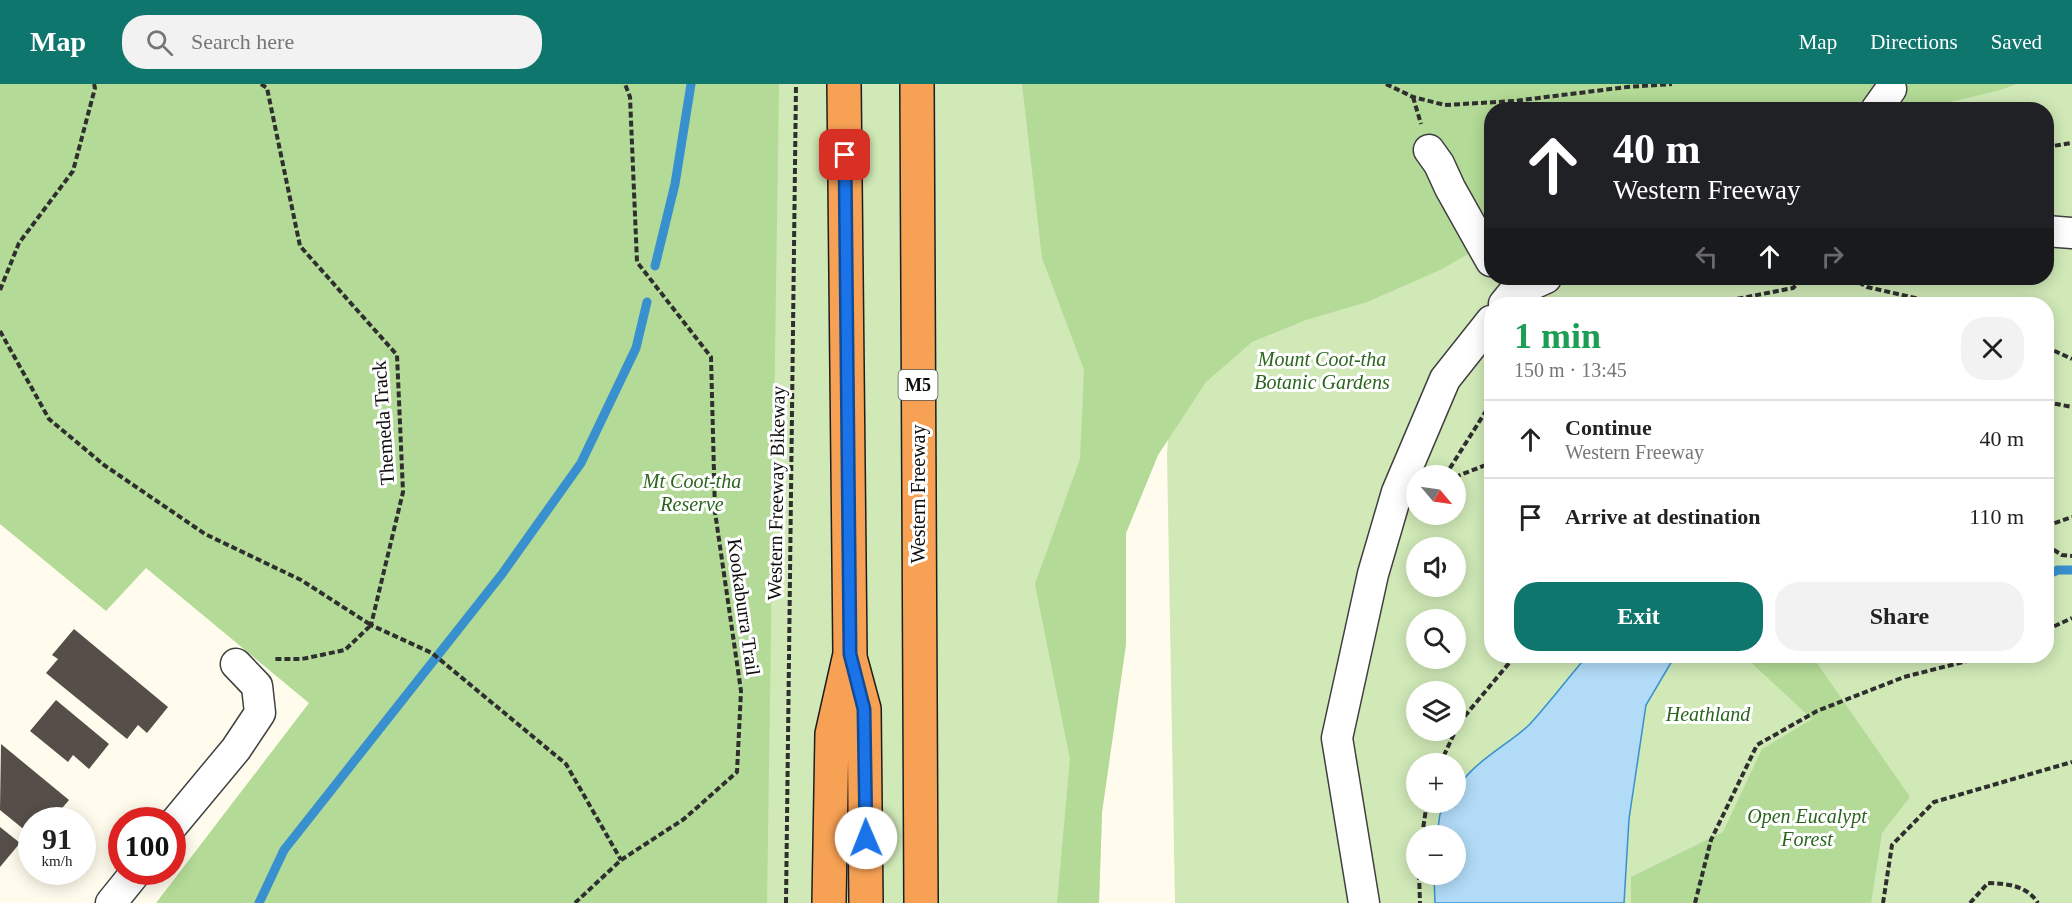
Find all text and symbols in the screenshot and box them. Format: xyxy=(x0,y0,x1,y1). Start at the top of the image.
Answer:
search box xyxy=(122,15,542,69)
text: Map xyxy=(30,26,86,57)
icon: search xyxy=(143,26,176,59)
text: Search here xyxy=(191,29,294,54)
text: Map xyxy=(1799,30,1837,54)
text: Directions xyxy=(1870,30,1958,54)
text: Saved xyxy=(1991,30,2042,54)
icon: ahead xyxy=(1514,126,1592,204)
text: 40 m xyxy=(1613,126,1701,172)
pin xyxy=(819,129,870,180)
icon: arrive xyxy=(828,138,861,171)
text: Western Freeway xyxy=(1613,175,1801,205)
icon: left xyxy=(1690,240,1723,273)
icon: ahead xyxy=(1753,240,1786,273)
icon: right xyxy=(1816,240,1849,273)
text: 1 min xyxy=(1514,316,1601,356)
button: close xyxy=(1961,317,2024,380)
park label: Mount Coot-tha Botanic Gardens xyxy=(1254,348,1390,393)
text: 150 m · 13:45 xyxy=(1514,359,1627,381)
street label: Themeda Track xyxy=(368,360,398,486)
road number: M5 xyxy=(898,370,938,400)
street label: Western Freeway Bikeway xyxy=(763,385,790,601)
text: Continue xyxy=(1565,415,1652,440)
icon: ahead xyxy=(1514,423,1547,456)
street label: Western Freeway xyxy=(907,425,930,563)
text: 40 m xyxy=(1979,426,2024,451)
text: Western Freeway xyxy=(1565,441,1704,463)
north arrow xyxy=(1406,465,1466,525)
map controls xyxy=(1406,465,1466,885)
park label: Mt Coot-tha Reserve xyxy=(642,470,741,515)
icon: arrive xyxy=(1514,501,1547,534)
text: Arrive at destination xyxy=(1565,504,1761,529)
text: 110 m xyxy=(1969,504,2024,529)
street label: Kookaburra Trail xyxy=(723,537,765,677)
button: sound xyxy=(1406,537,1466,597)
button: Exit xyxy=(1514,582,1763,651)
button: Share xyxy=(1775,582,2024,651)
button: search xyxy=(1406,609,1466,669)
button: layers xyxy=(1406,681,1466,741)
park label: Heathland xyxy=(1665,703,1751,725)
button: + xyxy=(1406,753,1466,813)
park label: Open Eucalypt Forest xyxy=(1747,805,1867,850)
position arrow xyxy=(834,806,898,870)
speed limit sign: 100 xyxy=(108,807,186,885)
text: 91 xyxy=(42,822,72,855)
button: − xyxy=(1406,825,1466,885)
text: km/h xyxy=(42,853,72,869)

